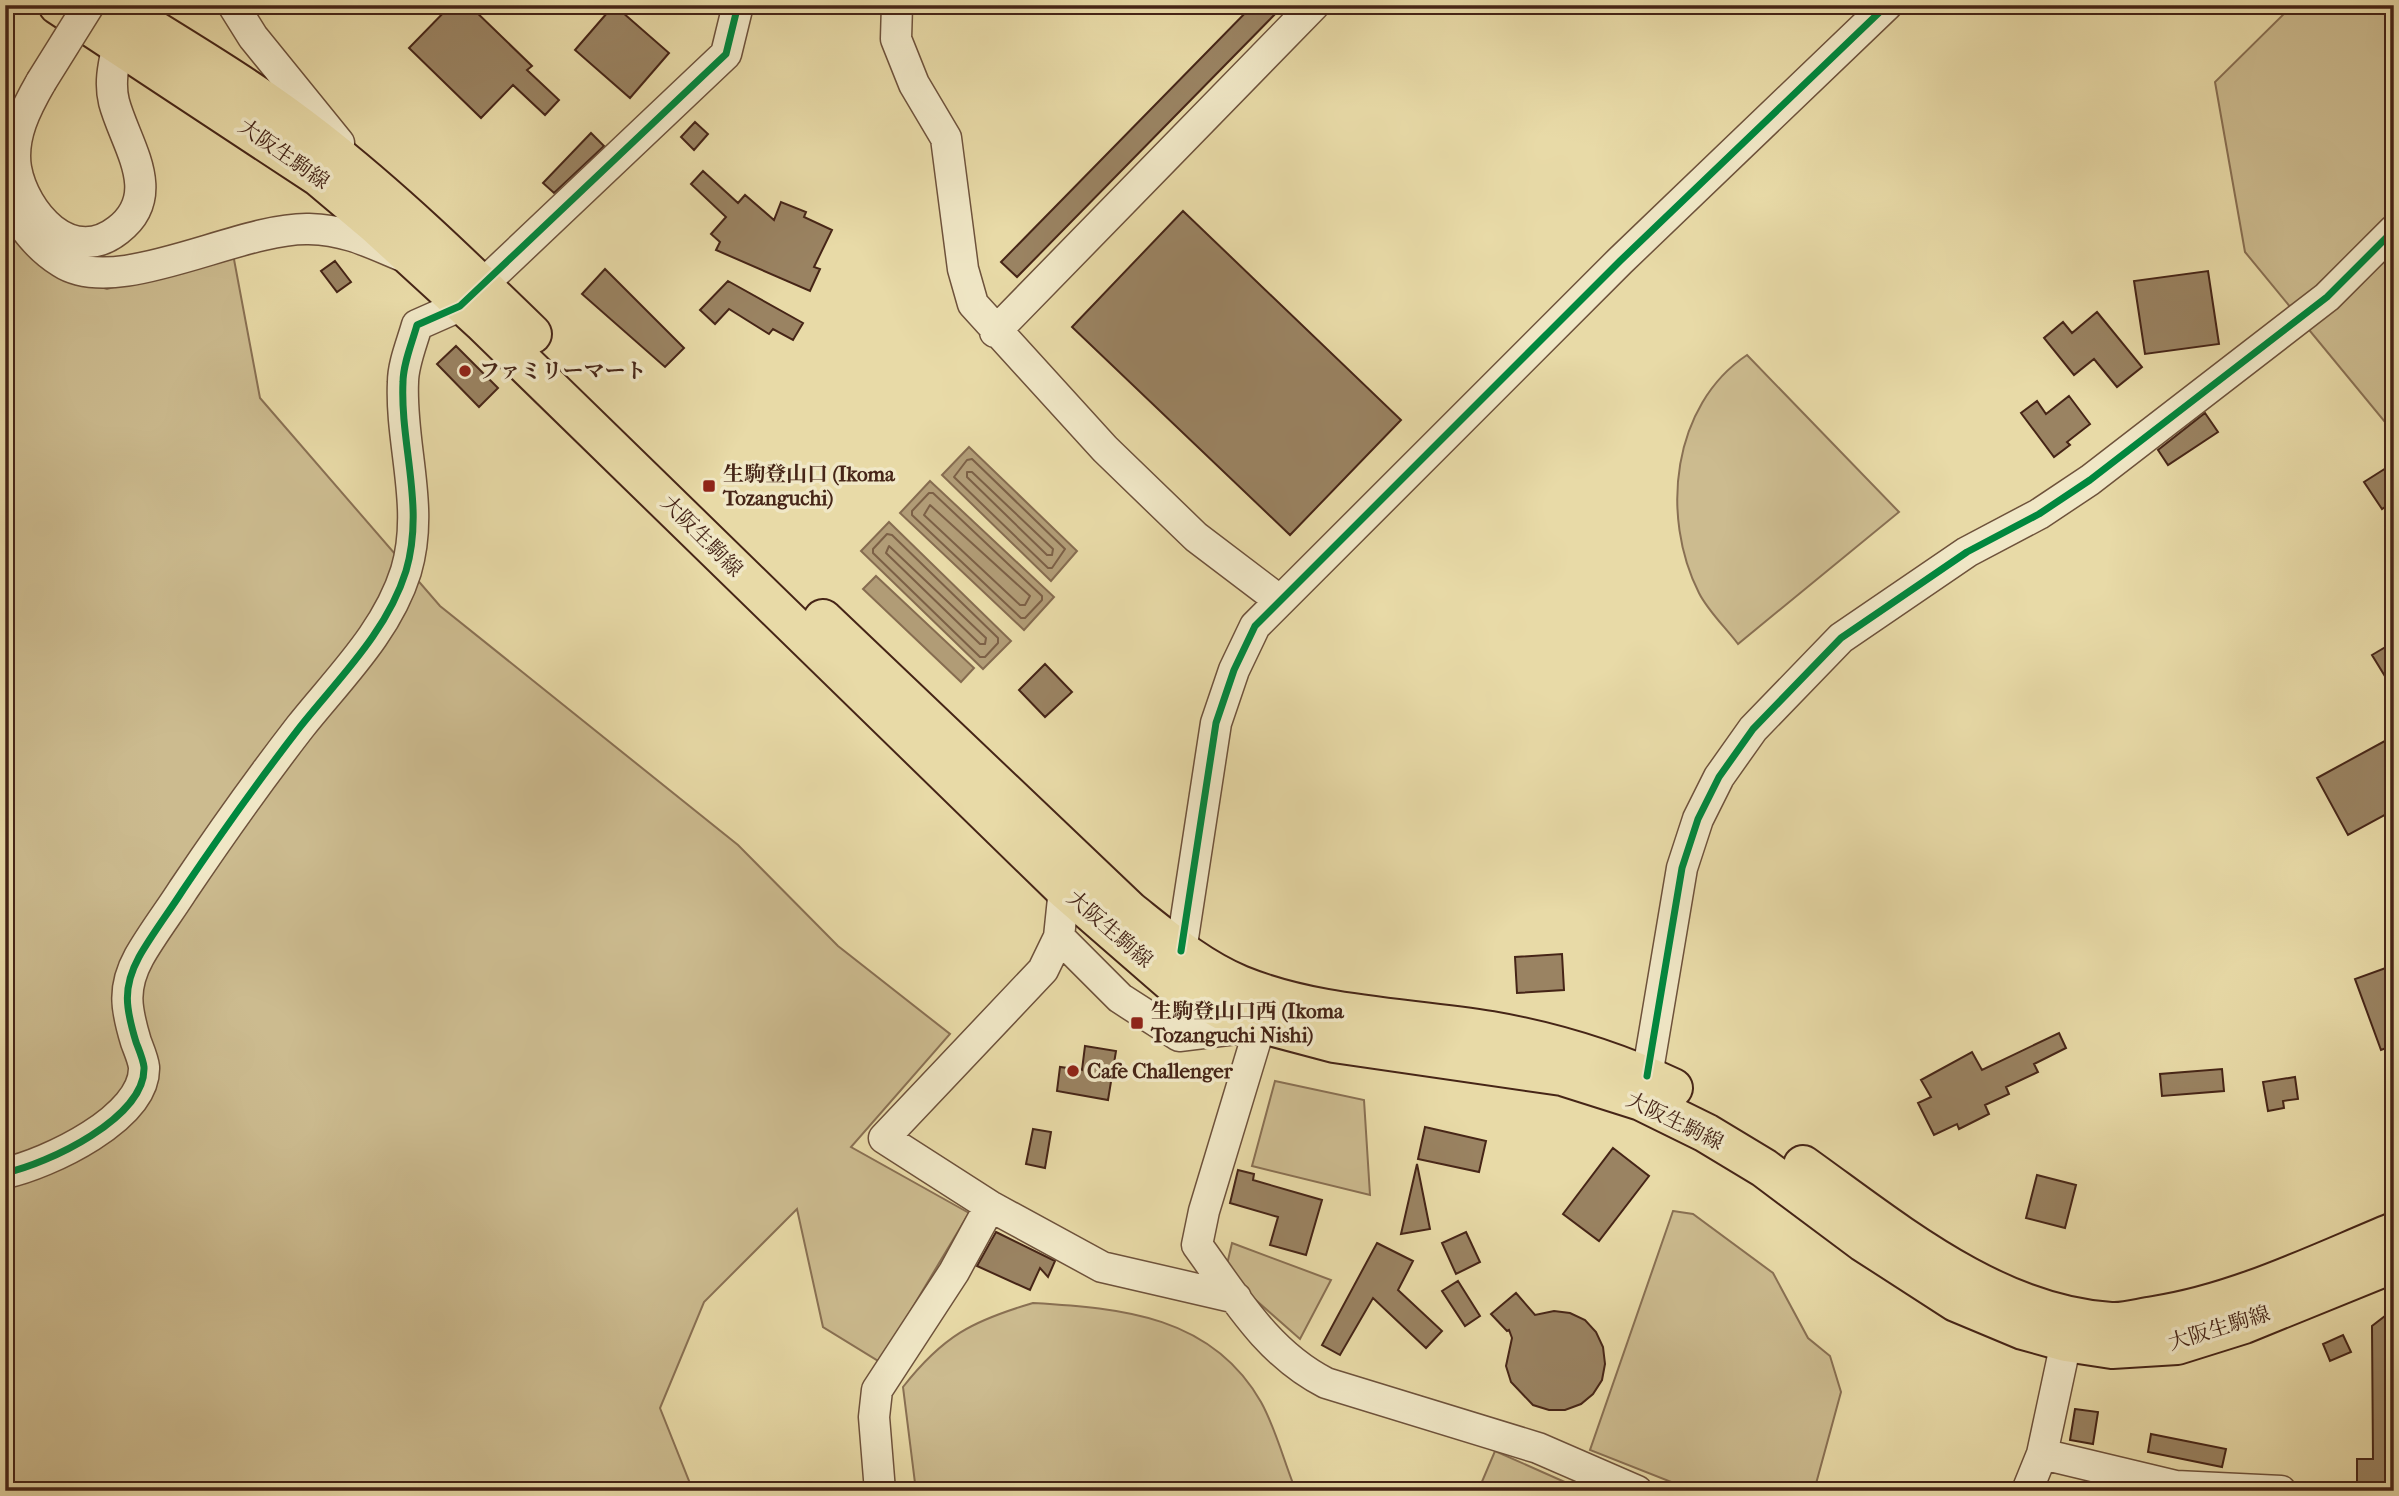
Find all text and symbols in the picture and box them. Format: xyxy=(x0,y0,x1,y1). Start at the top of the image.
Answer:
street label: 大阪生駒線 xyxy=(234,114,334,194)
place label: ファミリーマート xyxy=(479,359,647,383)
marker: ファミリーマート xyxy=(457,363,473,379)
place label: 生駒登山口 (Ikoma Tozanguchi) xyxy=(722,462,896,510)
marker: 生駒登山口 (Ikoma Tozanguchi) xyxy=(701,478,717,494)
street label: 大阪生駒線 xyxy=(656,490,748,582)
street label: 大阪生駒線 xyxy=(1063,886,1157,972)
place label: 生駒登山口西 (Ikoma Tozanguchi Nishi) xyxy=(1150,999,1345,1047)
marker: 生駒登山口西 (Ikoma Tozanguchi Nishi) xyxy=(1129,1015,1145,1031)
place label: Cafe Challenger xyxy=(1087,1059,1234,1083)
marker: Cafe Challenger xyxy=(1065,1063,1081,1079)
street label: 大阪生駒線 xyxy=(1623,1087,1727,1155)
street label: 大阪生駒線 xyxy=(2165,1301,2273,1355)

